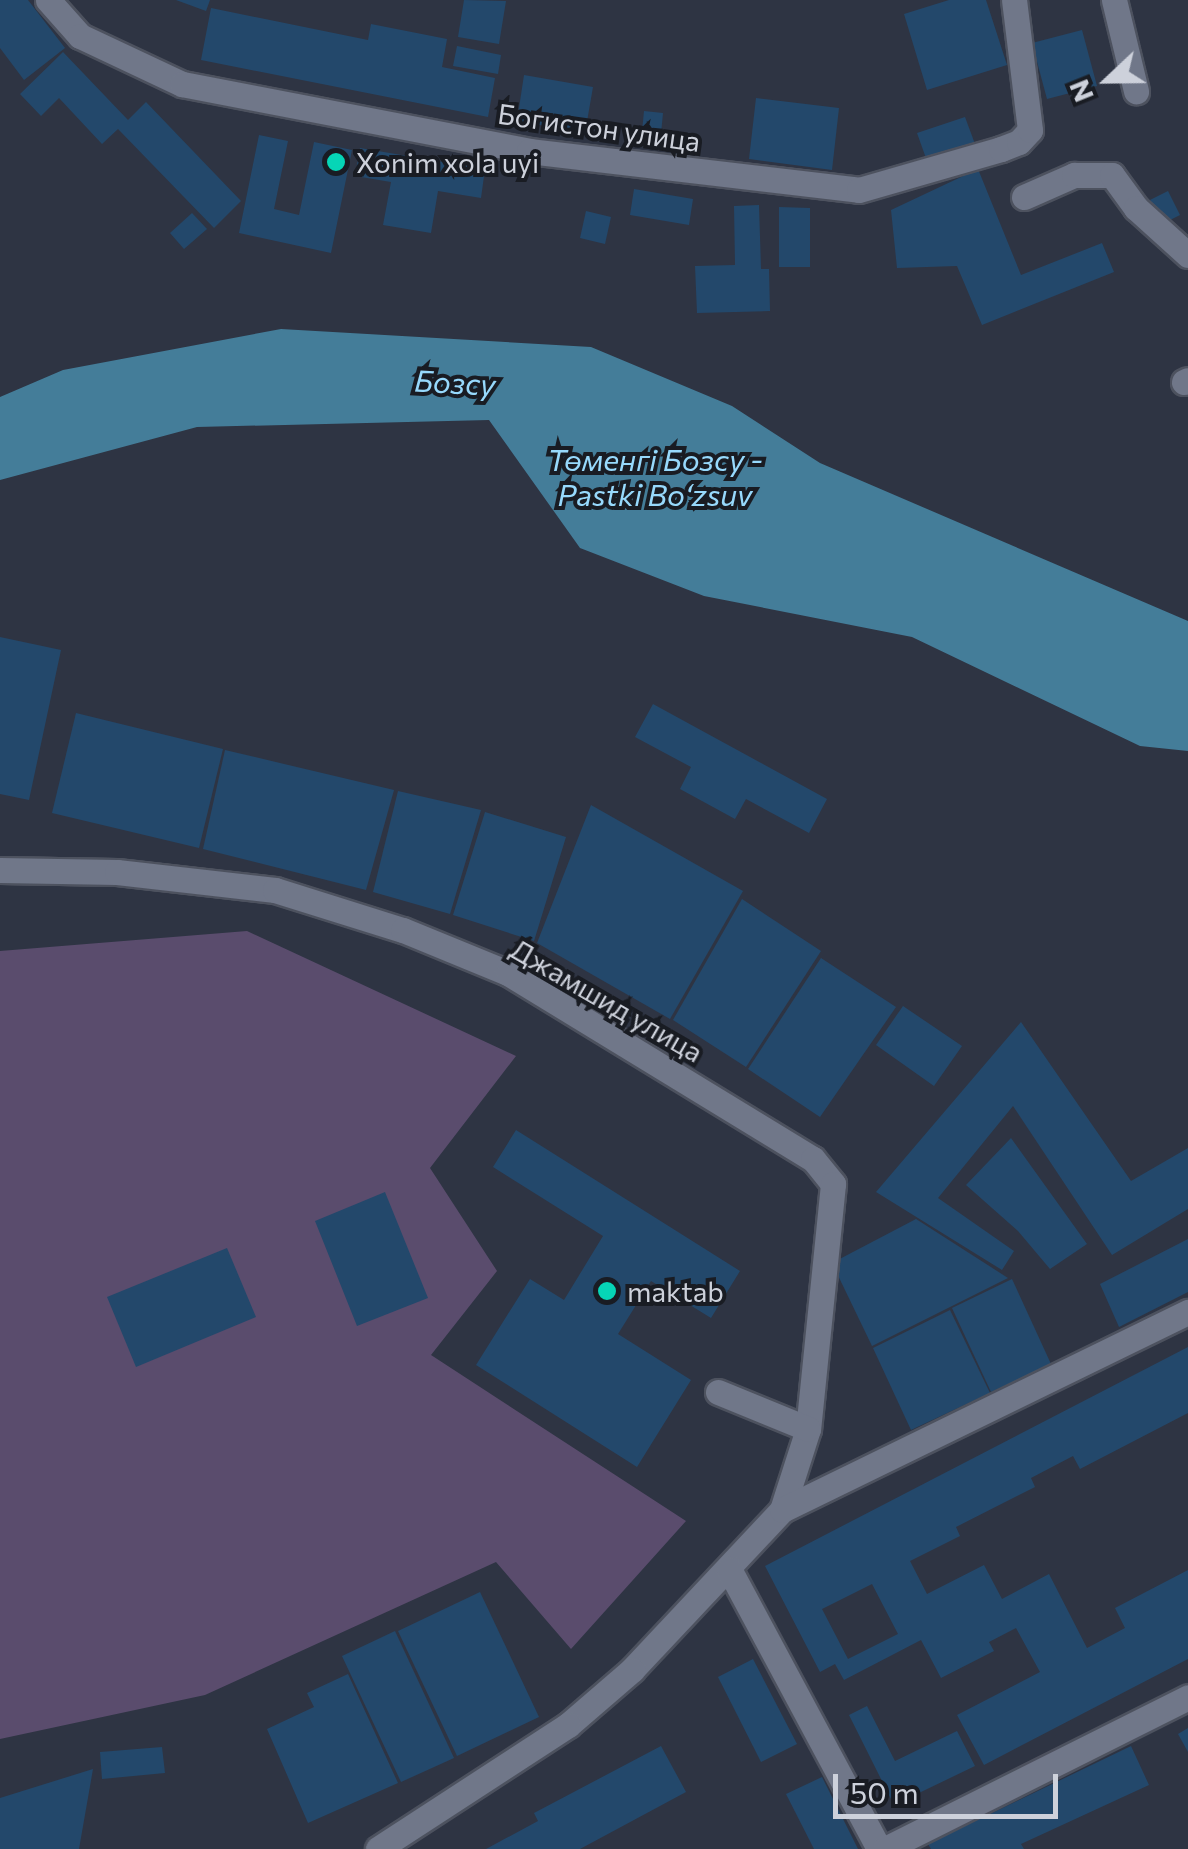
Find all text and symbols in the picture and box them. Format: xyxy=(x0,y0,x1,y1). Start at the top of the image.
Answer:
north arrow xyxy=(1058,30,1158,130)
text: N xyxy=(1060,75,1100,107)
street label: Богистон улица xyxy=(496,96,702,158)
place label: Xonim xola uyi xyxy=(356,145,539,179)
marker: Xonim xola uyi xyxy=(325,151,347,173)
water label: Бозсу xyxy=(413,362,497,402)
water label: Төменгі Бозсу - Pastki Boʻzsuv xyxy=(547,441,763,512)
street label: Джамшид улица xyxy=(505,931,709,1069)
place label: maktab xyxy=(627,1274,724,1308)
marker: maktab xyxy=(596,1280,618,1302)
scale bar xyxy=(838,1754,1063,1816)
text: 50 m xyxy=(850,1773,919,1810)

